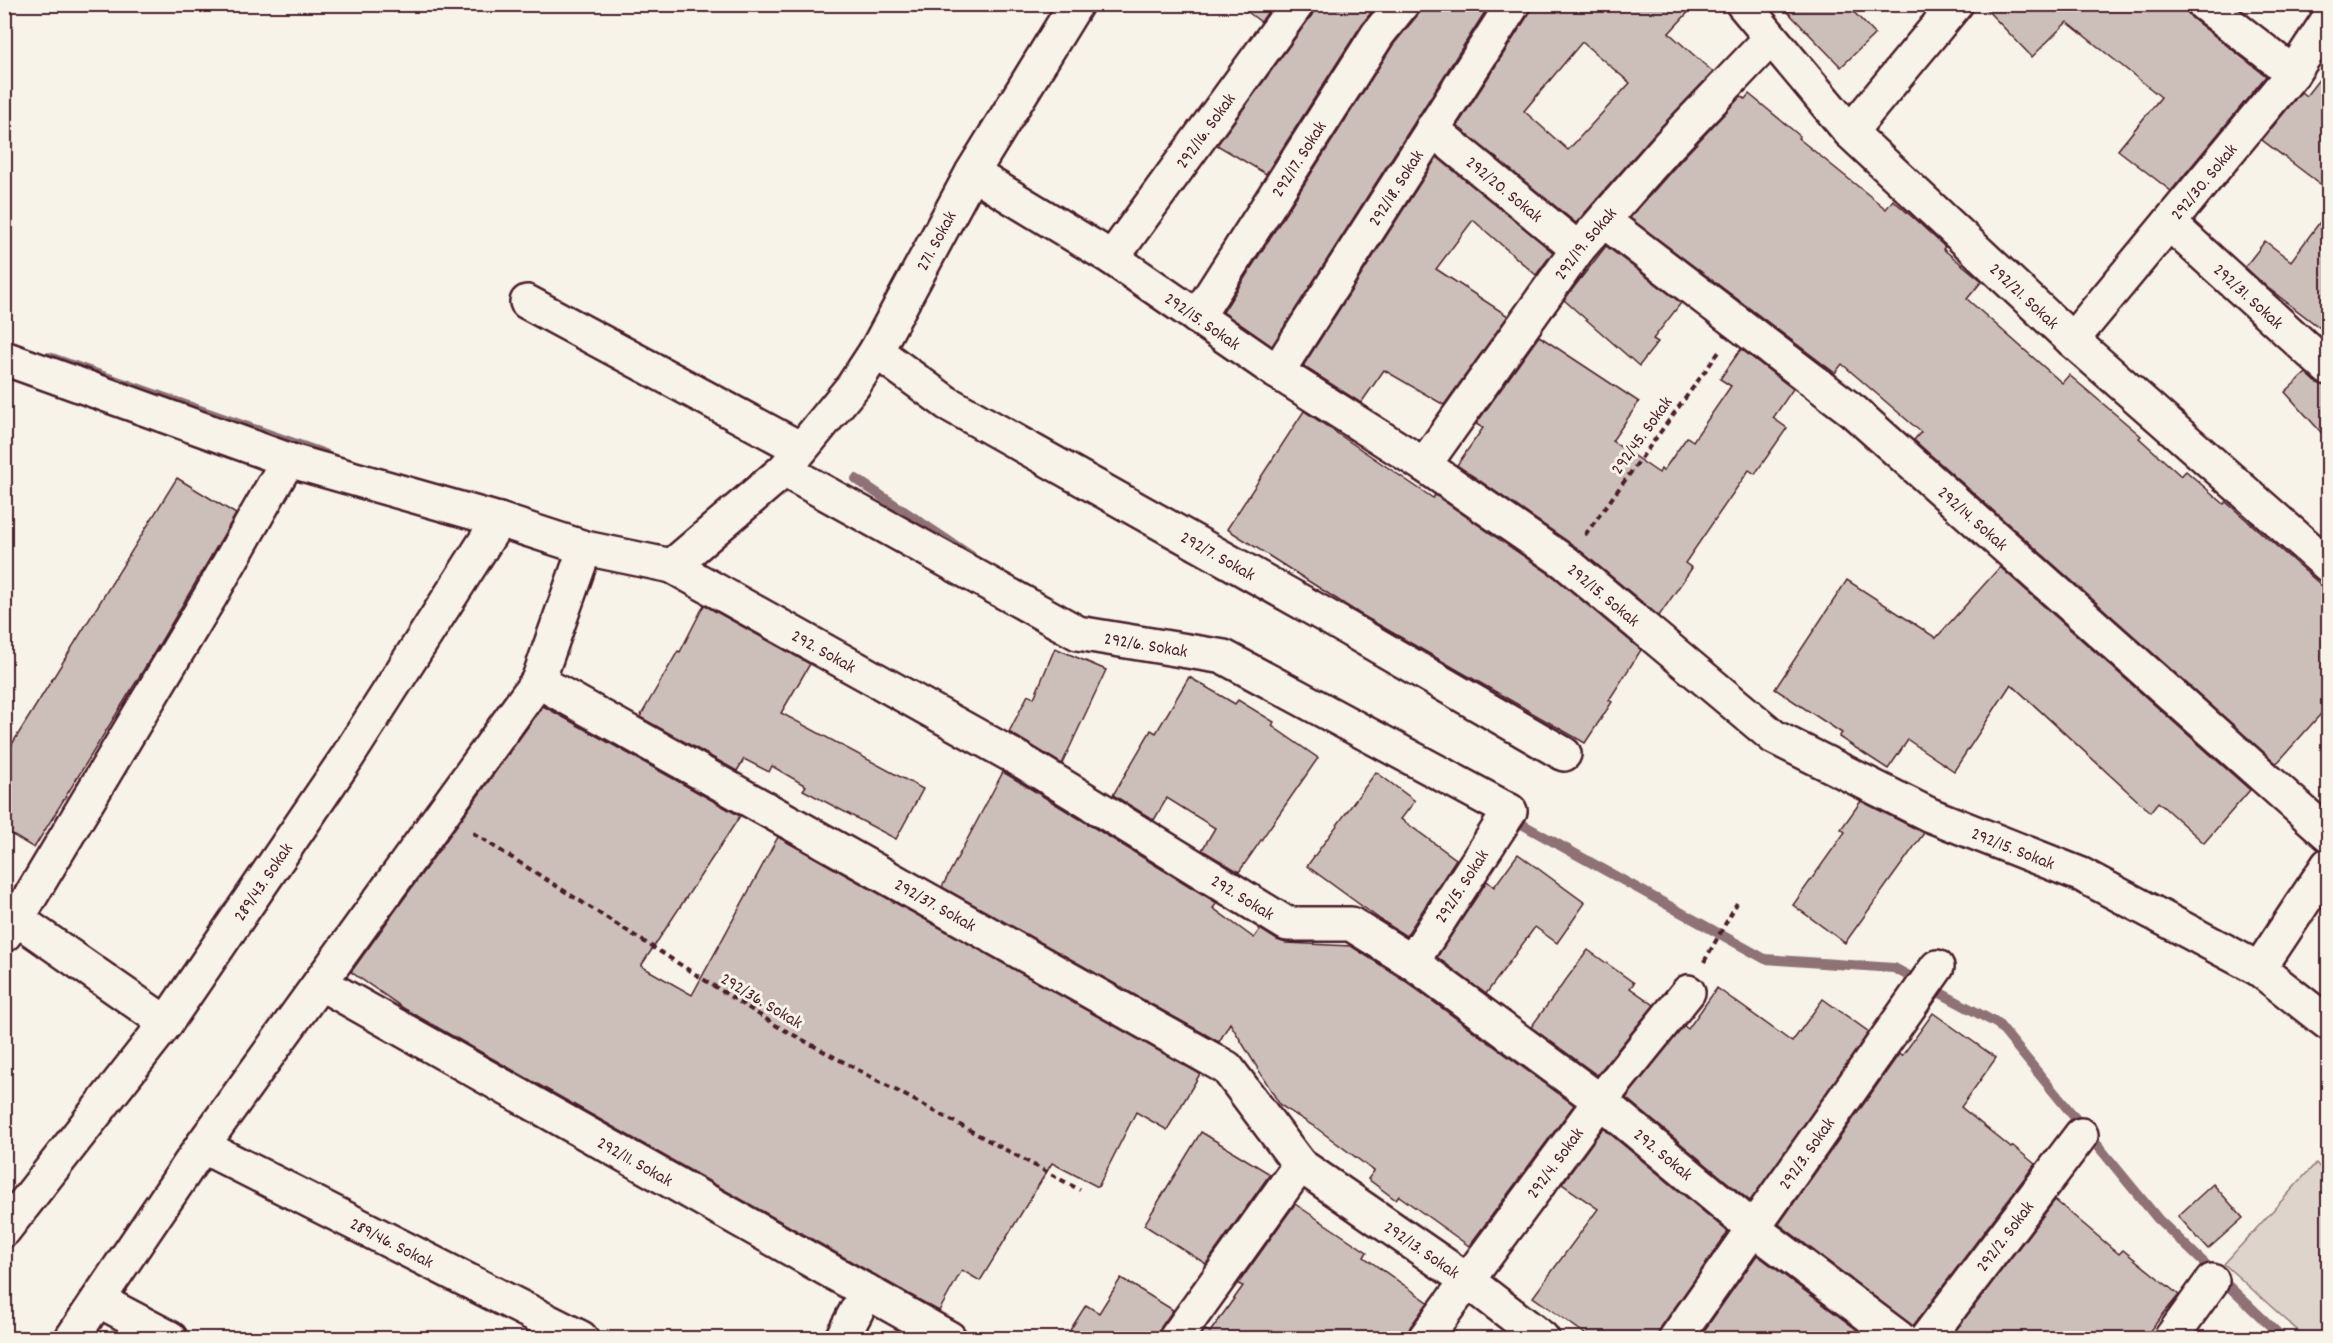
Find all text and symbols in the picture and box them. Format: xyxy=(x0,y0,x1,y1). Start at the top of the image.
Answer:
street label: 292/16. Sokak xyxy=(1171,89,1243,175)
street label: 292/17. Sokak xyxy=(1267,117,1334,203)
street label: 292/30. Sokak xyxy=(2166,139,2245,227)
street label: 292/18. Sokak xyxy=(1363,146,1431,232)
street label: 292/20. Sokak xyxy=(1459,151,1547,230)
street label: 292/19. Sokak xyxy=(1549,203,1624,286)
street label: 271. Sokak xyxy=(911,207,964,276)
street label: 292/21. Sokak xyxy=(1982,258,2063,336)
street label: 292/31. Sokak xyxy=(2206,259,2288,336)
street label: 292/15. Sokak xyxy=(1158,287,1244,358)
street label: 292/45. Sokak xyxy=(1606,392,1680,481)
street label: 292/14. Sokak xyxy=(1931,482,2012,558)
street label: 292/7. Sokak xyxy=(1175,526,1259,589)
street label: 292/15. Sokak xyxy=(1560,559,1644,634)
street label: 292. Sokak xyxy=(786,625,860,681)
street label: 292/6. Sokak xyxy=(1102,627,1189,666)
street label: 292/15. Sokak xyxy=(1967,822,2058,878)
street label: 289/43. Sokak xyxy=(229,839,300,927)
street label: 292/5. Sokak xyxy=(1430,845,1496,929)
street label: 292. Sokak xyxy=(1205,870,1278,928)
street label: 292/37. Sokak xyxy=(889,873,980,940)
street label: 292/36. Sokak xyxy=(715,968,807,1037)
street label: 292/3. Sokak xyxy=(1774,1113,1842,1196)
street label: 292/4. Sokak xyxy=(1522,1123,1591,1205)
street label: 292. Sokak xyxy=(1627,1124,1697,1188)
street label: 292/11. Sokak xyxy=(592,1132,676,1194)
street label: 292/2. Sokak xyxy=(1971,1197,2041,1278)
street label: 289/46. Sokak xyxy=(345,1213,437,1276)
street label: 292/13. Sokak xyxy=(1378,1216,1464,1286)

